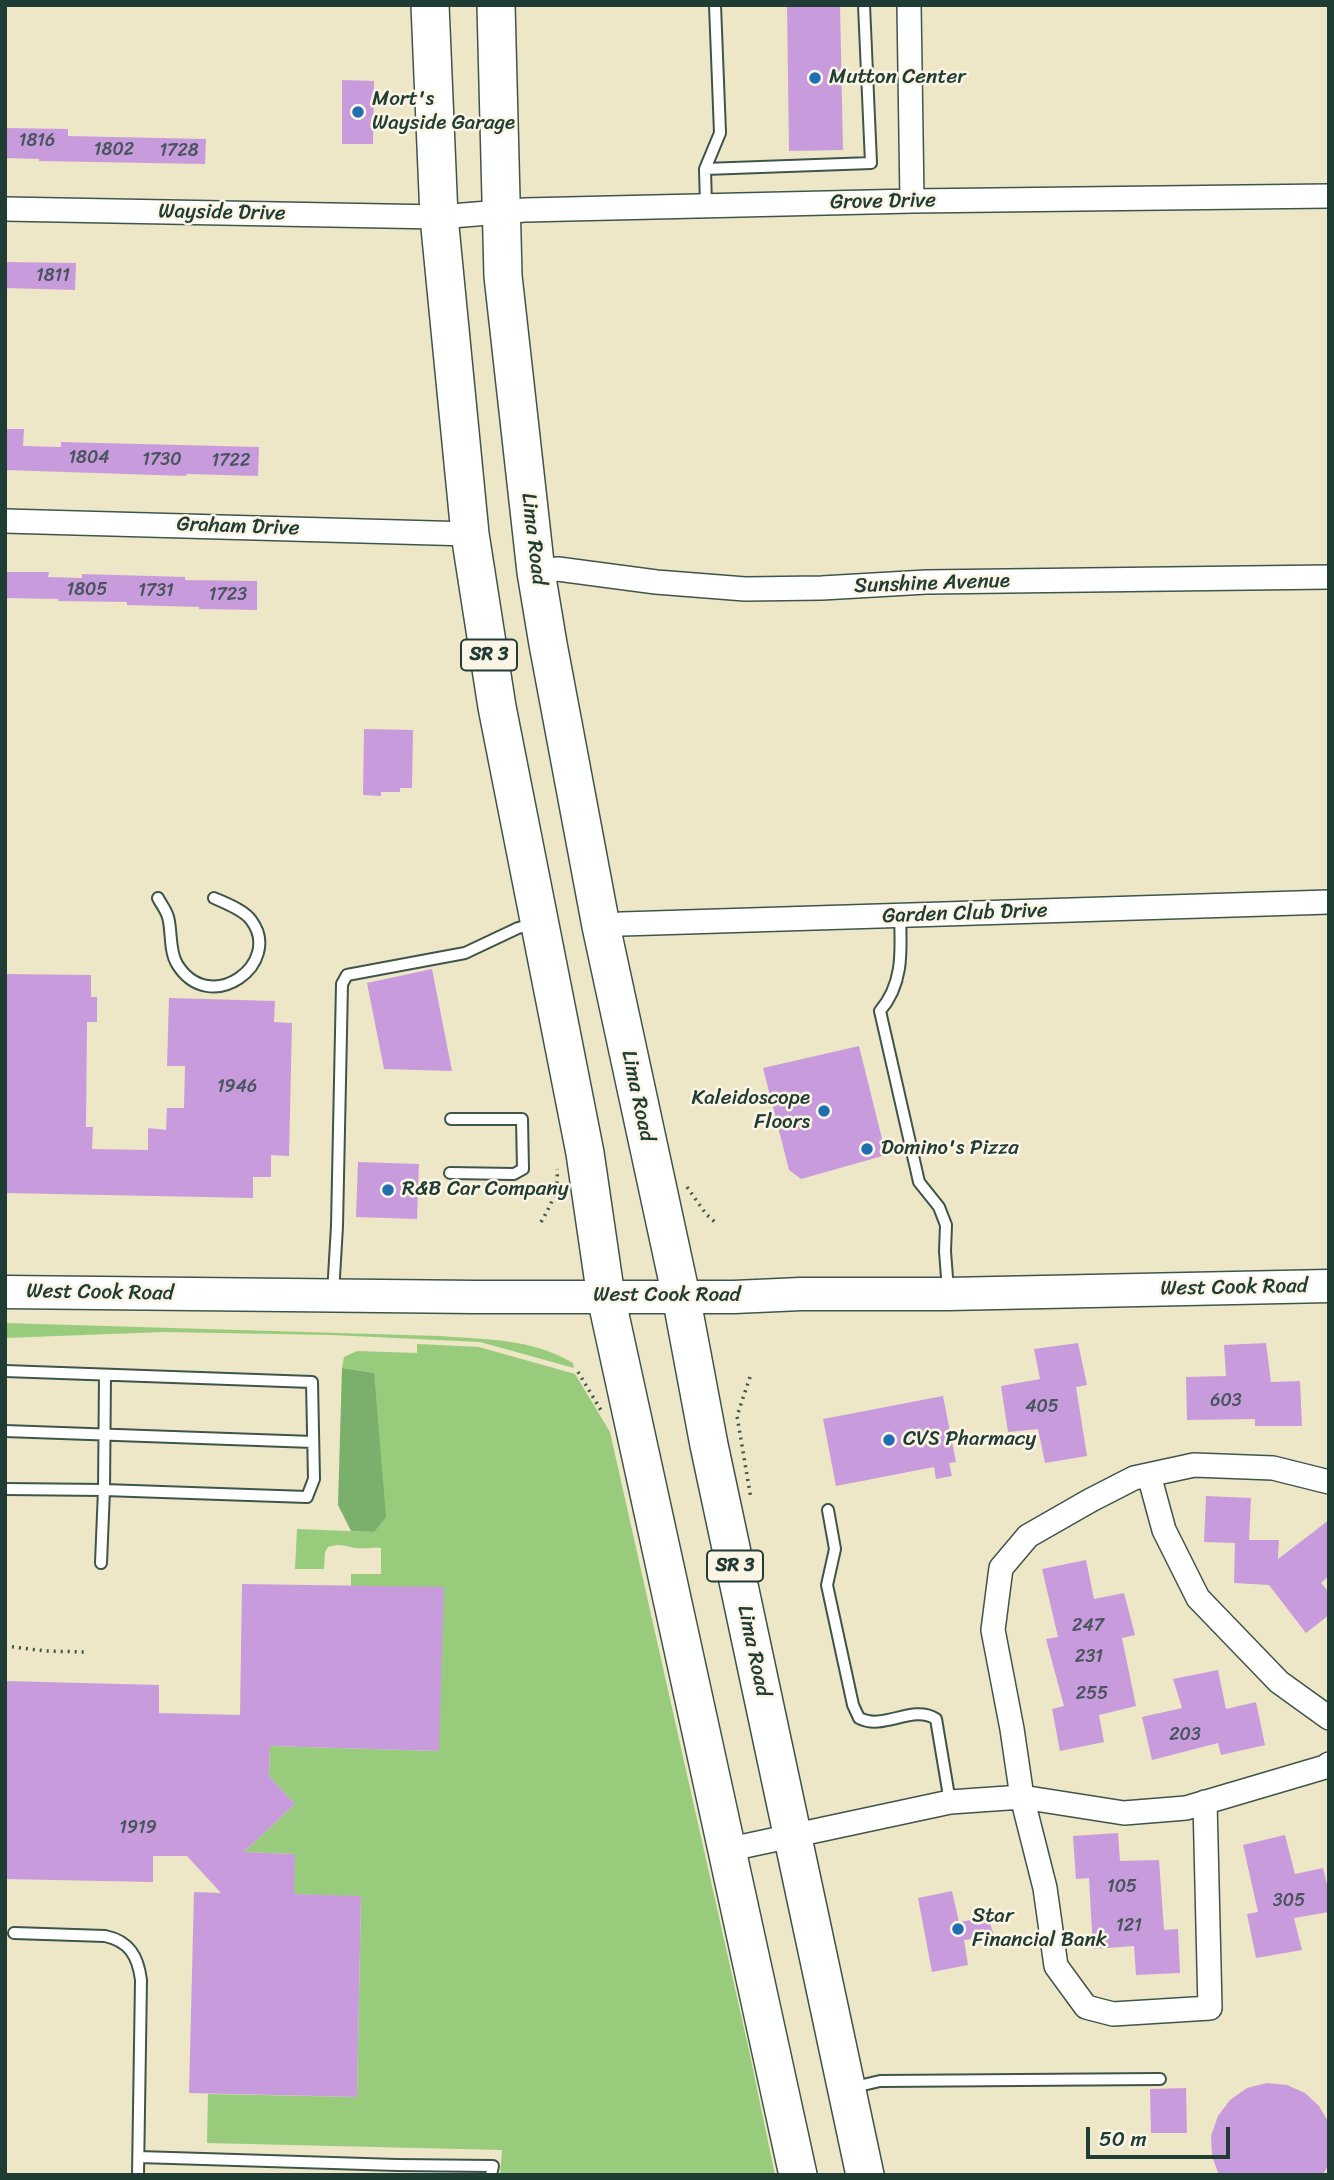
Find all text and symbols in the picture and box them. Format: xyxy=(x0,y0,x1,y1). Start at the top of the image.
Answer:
place label: Mutton Center xyxy=(829,65,966,91)
marker: Mutton Center xyxy=(807,70,823,86)
place label: Mort's Wayside Garage xyxy=(372,87,515,137)
marker: Mort's Wayside Garage xyxy=(350,104,366,120)
house number: 1816 xyxy=(19,130,55,152)
house number: 1802 xyxy=(94,139,134,161)
house number: 1728 xyxy=(159,140,199,162)
street label: Grove Drive xyxy=(830,188,936,216)
street label: Wayside Drive xyxy=(158,199,286,227)
house number: 1811 xyxy=(36,265,70,287)
house number: 1804 xyxy=(68,447,110,469)
house number: 1730 xyxy=(142,449,182,471)
house number: 1722 xyxy=(212,450,250,472)
street label: Lima Road xyxy=(515,491,551,587)
street label: Graham Drive xyxy=(176,512,300,542)
street label: Sunshine Avenue xyxy=(854,569,1010,599)
house number: 1805 xyxy=(67,579,107,601)
house number: 1731 xyxy=(138,580,174,602)
house number: 1723 xyxy=(209,584,247,606)
road number: SR 3 xyxy=(461,640,517,670)
street label: Garden Club Drive xyxy=(882,899,1048,929)
street label: Lima Road xyxy=(615,1048,659,1144)
house number: 1946 xyxy=(217,1076,257,1098)
place label: Kaleidoscope Floors xyxy=(691,1086,810,1136)
marker: Kaleidoscope Floors xyxy=(816,1103,832,1119)
place label: Domino's Pizza xyxy=(881,1136,1019,1162)
marker: Domino's Pizza xyxy=(859,1141,875,1157)
place label: R&B Car Company xyxy=(402,1177,569,1203)
marker: R&B Car Company xyxy=(380,1182,396,1198)
street label: West Cook Road xyxy=(1160,1274,1308,1302)
street label: West Cook Road xyxy=(26,1279,174,1307)
street label: West Cook Road xyxy=(593,1283,741,1309)
house number: 603 xyxy=(1210,1390,1242,1412)
house number: 405 xyxy=(1025,1396,1059,1418)
place label: CVS Pharmacy xyxy=(903,1427,1036,1453)
marker: CVS Pharmacy xyxy=(881,1432,897,1448)
road number: SR 3 xyxy=(707,1550,763,1582)
street label: Lima Road xyxy=(731,1603,775,1699)
house number: 247 xyxy=(1072,1615,1104,1637)
house number: 231 xyxy=(1075,1646,1103,1668)
house number: 255 xyxy=(1076,1683,1108,1705)
house number: 203 xyxy=(1169,1724,1201,1746)
house number: 1919 xyxy=(119,1817,157,1839)
house number: 105 xyxy=(1107,1876,1137,1898)
house number: 305 xyxy=(1273,1890,1305,1912)
place label: Star Financial Bank xyxy=(972,1904,1107,1954)
house number: 121 xyxy=(1116,1915,1142,1937)
marker: Star Financial Bank xyxy=(950,1921,966,1937)
scale bar xyxy=(1089,2114,1232,2158)
text: 50 m xyxy=(1099,2120,1147,2158)

